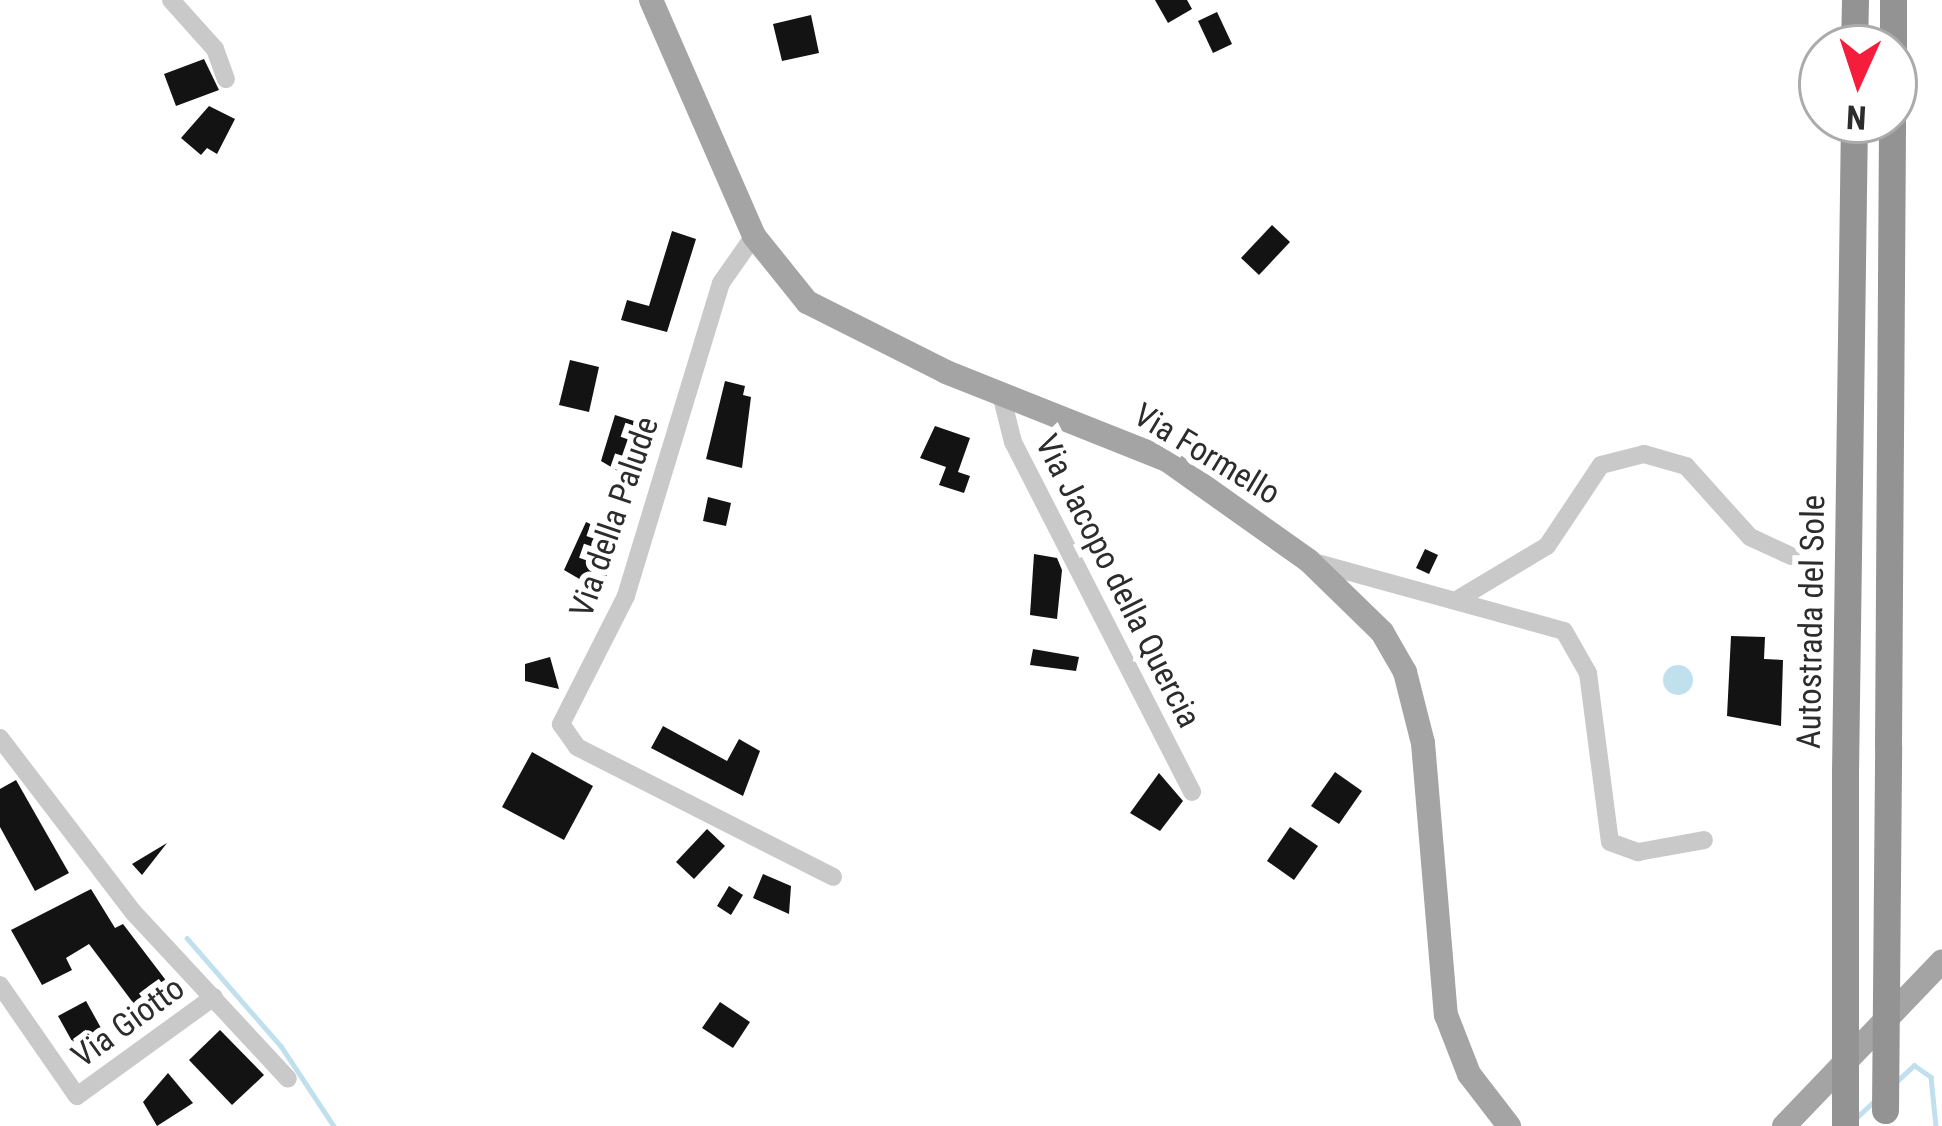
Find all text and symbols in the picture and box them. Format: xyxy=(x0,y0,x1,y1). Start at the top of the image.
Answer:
north arrow xyxy=(1798,24,1918,144)
text: N xyxy=(1845,97,1867,137)
street label: Via Formello xyxy=(1127,395,1287,513)
street label: Via della Palude xyxy=(561,412,667,622)
street label: Via Jacopo della Quercia xyxy=(1027,428,1209,734)
street label: Autostrada del Sole xyxy=(1789,495,1833,749)
street label: Via Giotto xyxy=(64,968,192,1076)

